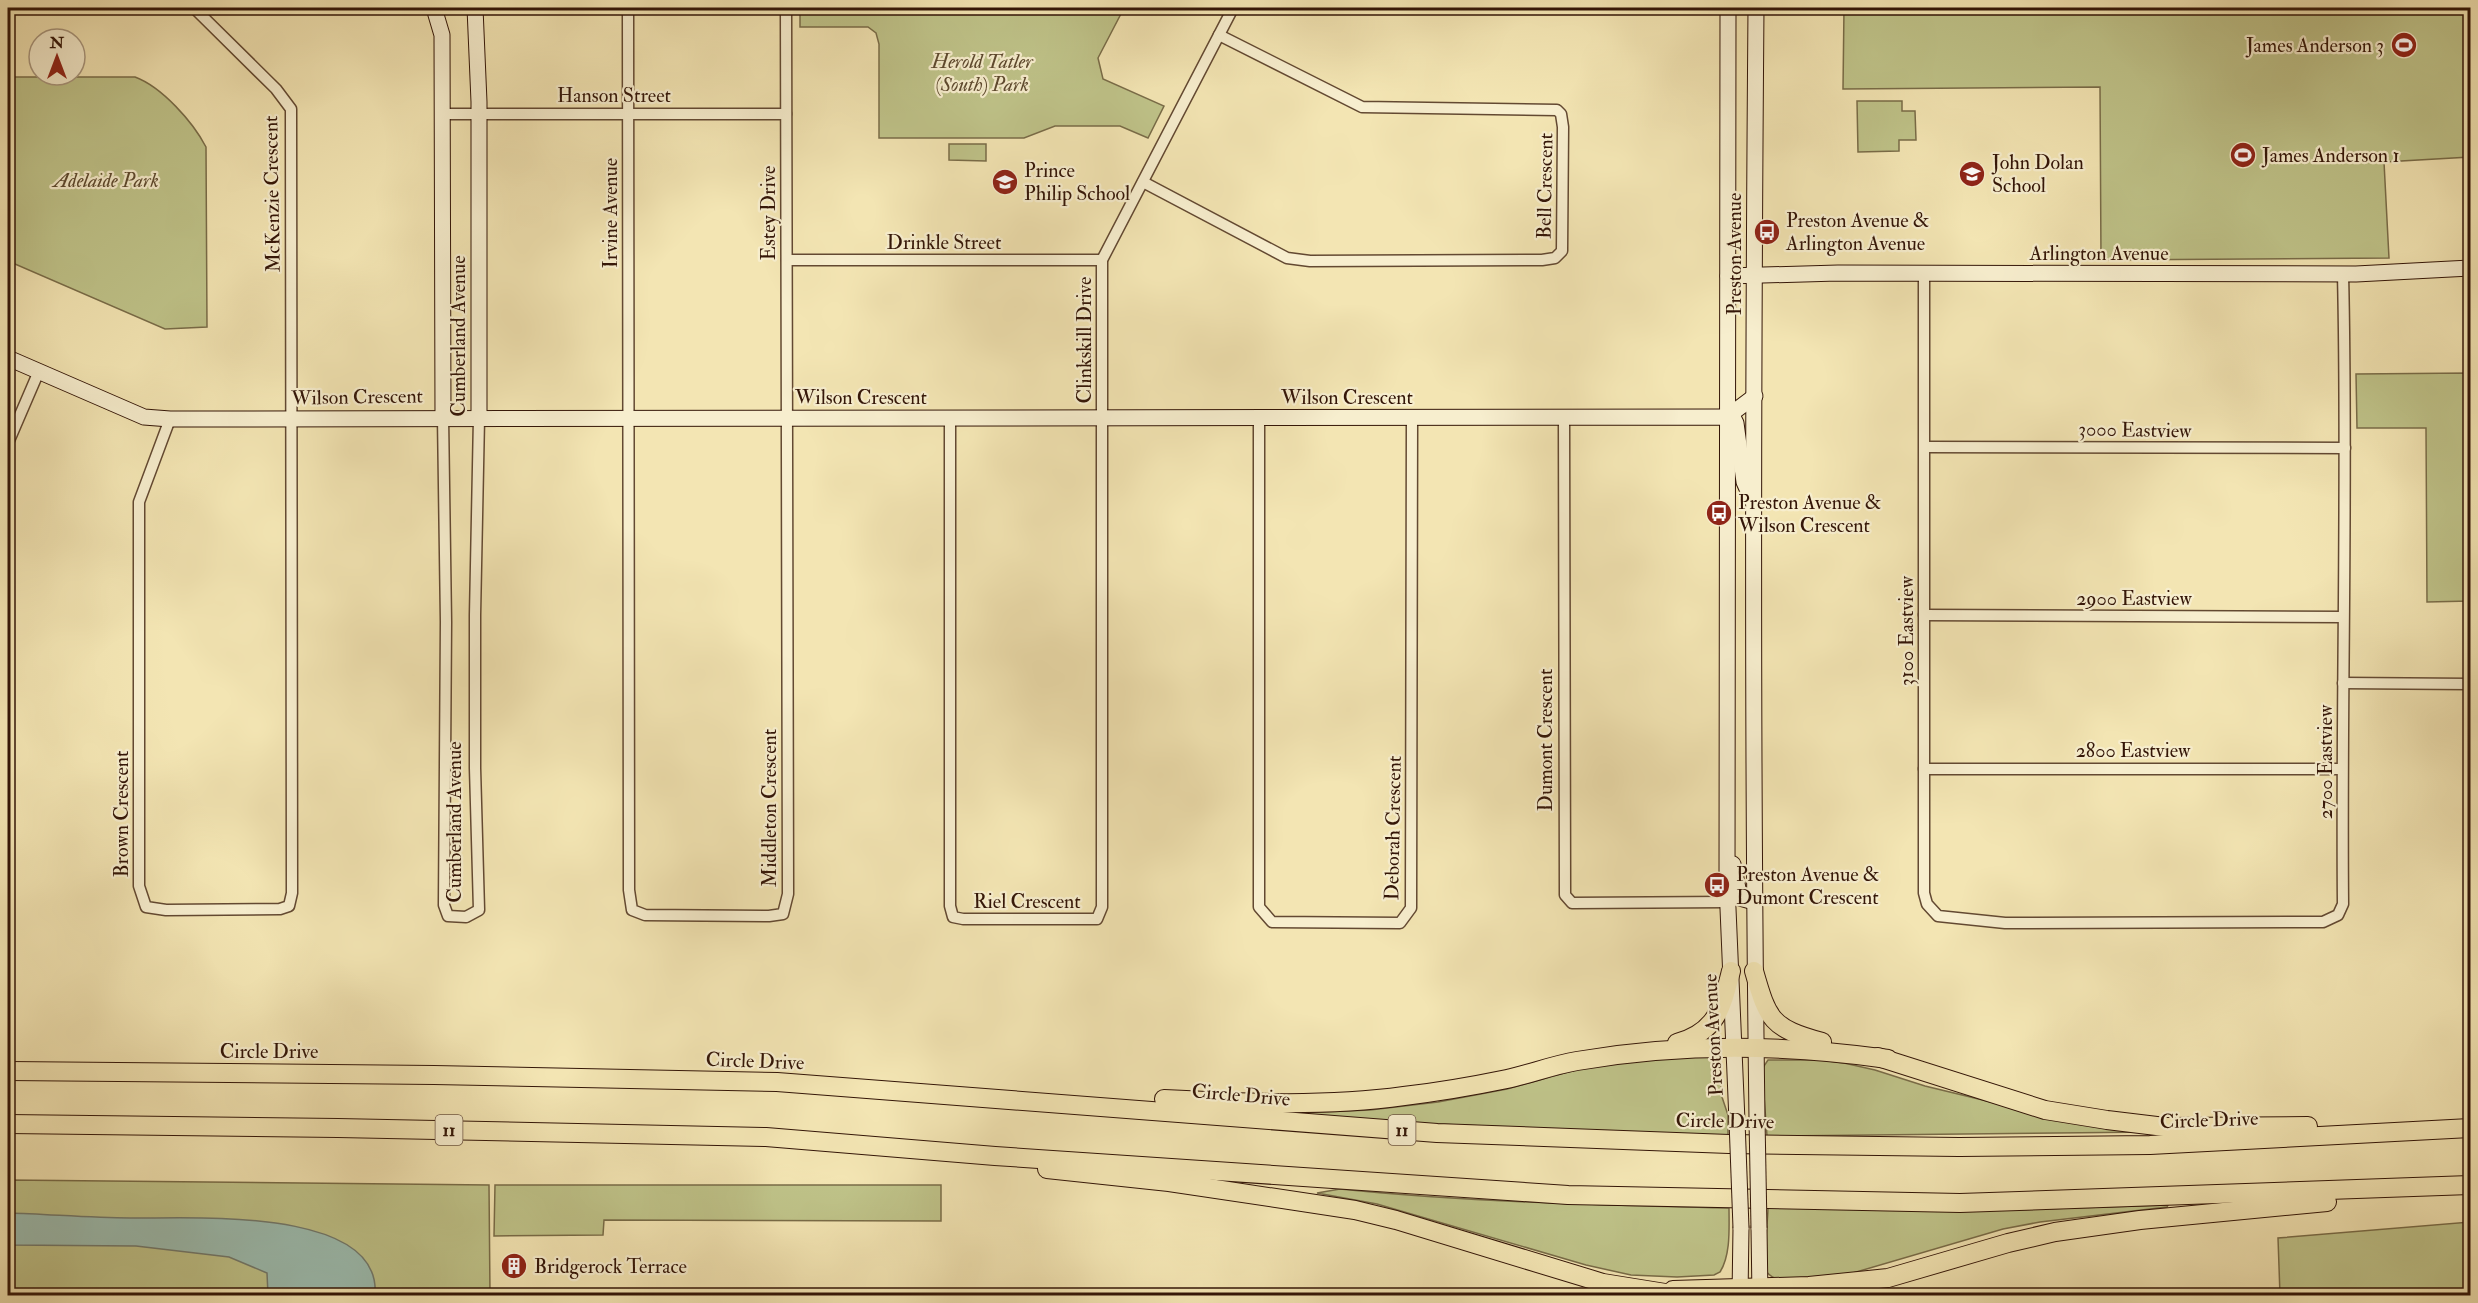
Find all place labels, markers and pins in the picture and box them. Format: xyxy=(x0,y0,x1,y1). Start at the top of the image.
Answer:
sports icon: James Anderson 3 xyxy=(2389,30,2419,60)
place label: James Anderson 3 xyxy=(2245,33,2384,58)
sports icon: James Anderson 1 xyxy=(2228,140,2258,170)
place label: James Anderson 1 xyxy=(2261,143,2400,168)
place label: John Dolan School xyxy=(1991,150,2084,198)
place label: Prince Philip School xyxy=(1024,158,1130,207)
school or university icon: John Dolan School xyxy=(1957,159,1987,189)
school or university icon: Prince Philip School xyxy=(990,167,1020,197)
place label: Preston Avenue & Arlington Avenue xyxy=(1785,208,1930,256)
bus stop icon: Preston Avenue & Arlington Avenue xyxy=(1752,217,1782,247)
place label: Preston Avenue & Wilson Crescent xyxy=(1737,490,1882,538)
bus stop icon: Preston Avenue & Wilson Crescent xyxy=(1704,498,1734,528)
place label: Preston Avenue & Dumont Crescent xyxy=(1736,862,1880,910)
bus stop icon: Preston Avenue & Dumont Crescent xyxy=(1702,870,1732,900)
building icon: Bridgerock Terrace xyxy=(499,1251,529,1281)
place label: Bridgerock Terrace xyxy=(534,1254,687,1279)

